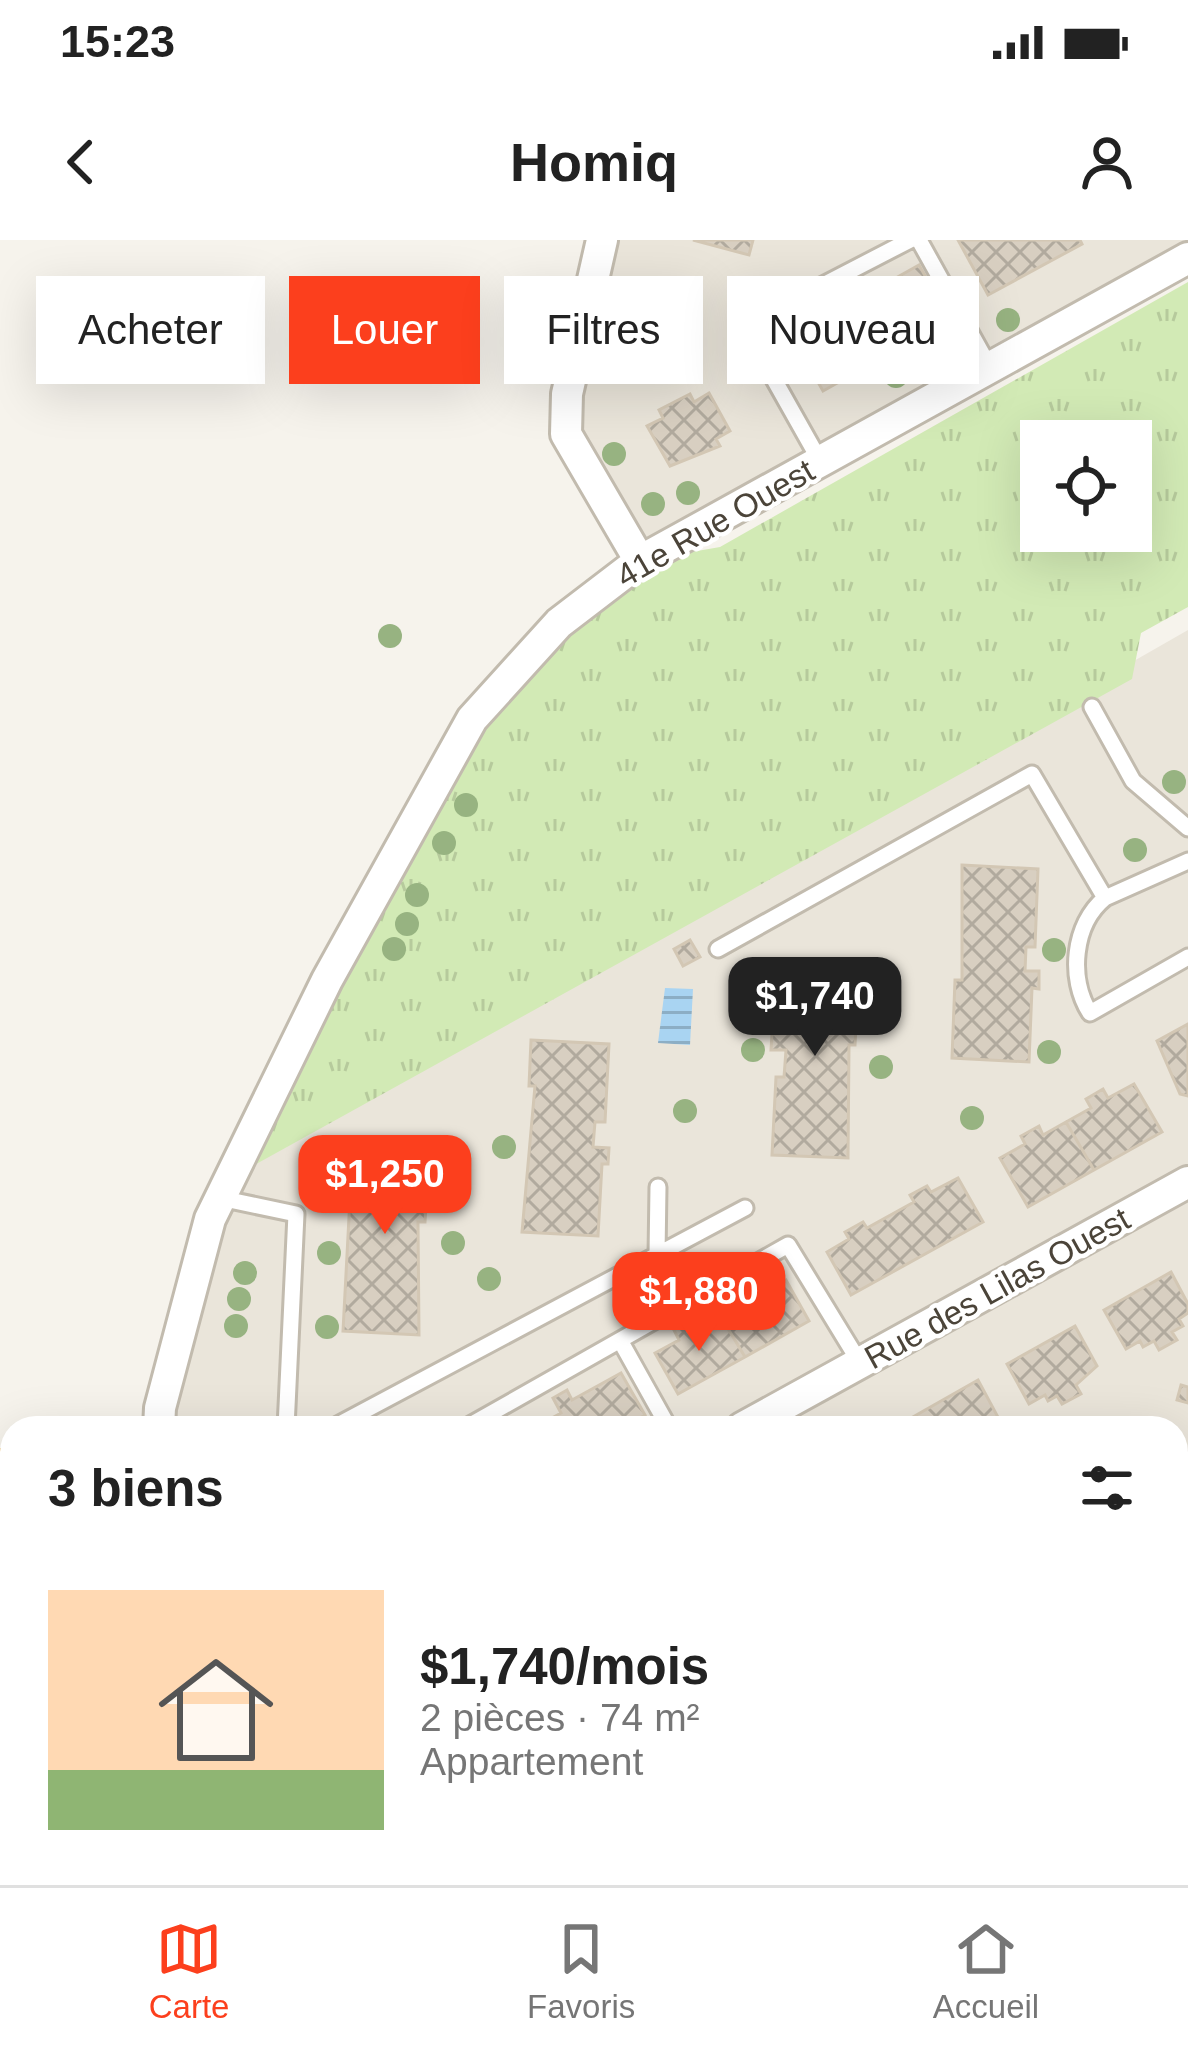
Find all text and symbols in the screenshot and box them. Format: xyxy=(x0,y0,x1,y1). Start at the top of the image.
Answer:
text: 15:23 xyxy=(60,16,175,67)
icon: back xyxy=(48,129,114,195)
icon: person xyxy=(1074,129,1140,195)
text: Homiq xyxy=(510,132,678,192)
chip: Acheter xyxy=(36,276,265,384)
chip: Louer xyxy=(289,276,480,384)
chip: Filtres xyxy=(504,276,703,384)
chip: Nouveau xyxy=(727,276,979,384)
map controls xyxy=(1020,420,1152,552)
button: locate xyxy=(1020,420,1152,552)
street label: 41e Rue Ouest xyxy=(610,451,820,595)
pin: $1,740 xyxy=(717,957,913,1059)
text: $1,740 xyxy=(755,974,875,1017)
pin: $1,250 xyxy=(287,1135,483,1237)
text: $1,250 xyxy=(325,1152,445,1195)
street label: Rue des Lilas Ouest xyxy=(858,1200,1136,1376)
pin: $1,880 xyxy=(601,1252,797,1354)
text: $1,880 xyxy=(639,1269,759,1312)
icon: filters xyxy=(1074,1455,1140,1521)
text: 3 biens xyxy=(48,1460,224,1517)
icon: home xyxy=(144,1638,288,1782)
text: $1,740/mois xyxy=(420,1638,709,1695)
text: 2 pièces · 74 m² xyxy=(420,1696,700,1739)
text: Appartement xyxy=(420,1740,643,1783)
tab: Carte xyxy=(149,1916,229,2026)
tab: Favoris xyxy=(527,1916,635,2026)
tab: Accueil xyxy=(933,1916,1039,2026)

